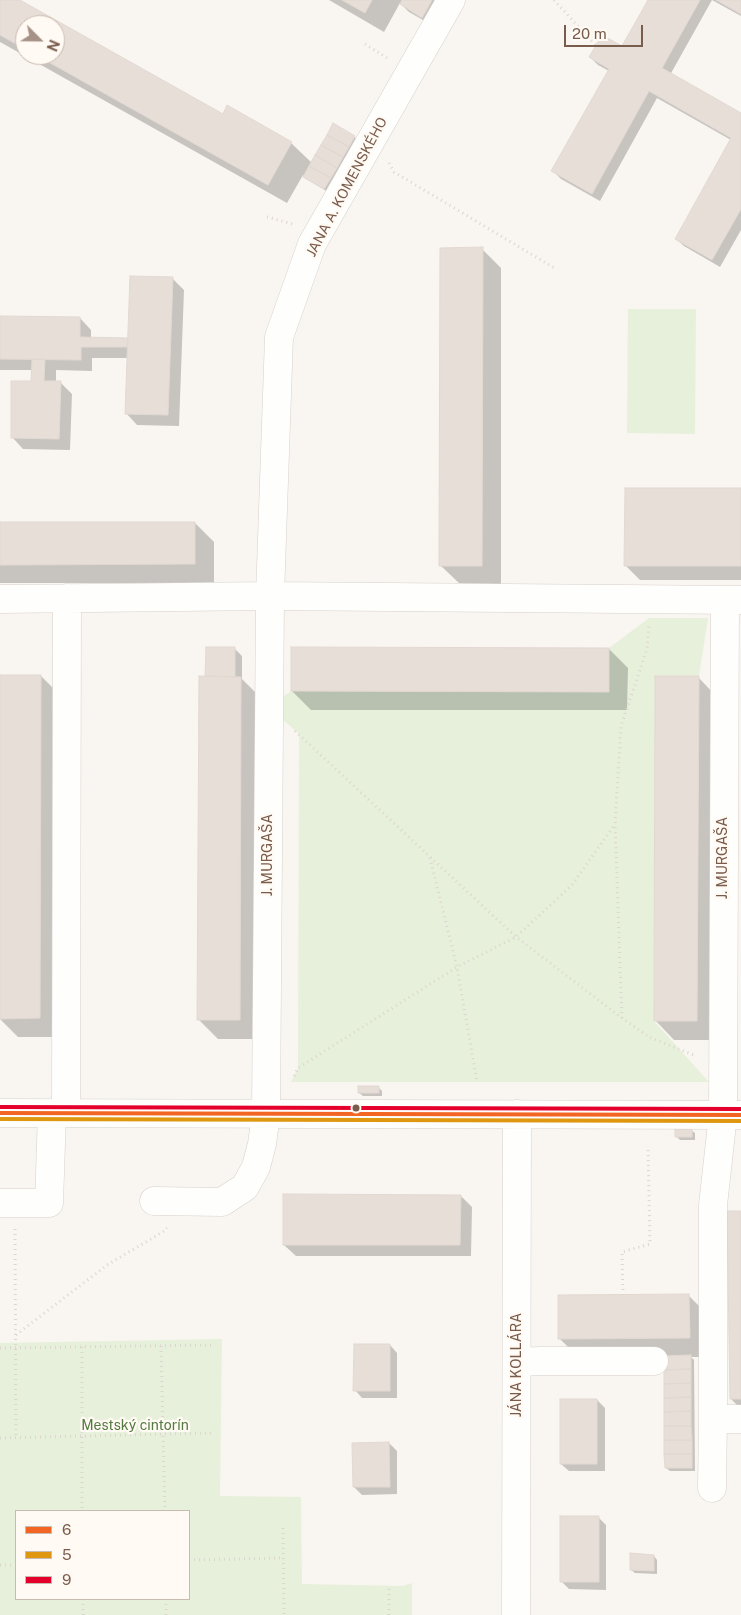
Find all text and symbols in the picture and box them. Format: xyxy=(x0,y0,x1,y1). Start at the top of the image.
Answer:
north arrow xyxy=(15,15,65,65)
scale bar xyxy=(566,15,645,47)
text: 20 m xyxy=(572,25,607,42)
text: N xyxy=(43,37,62,54)
street label: JANA A. KOMENSKÉHO xyxy=(303,114,391,260)
street label: J. MURGAŠA xyxy=(260,814,276,896)
street label: J. MURGAŠA xyxy=(715,817,731,899)
unlabelled marker xyxy=(351,1103,361,1113)
street label: JÁNA KOLLÁRA xyxy=(509,1313,525,1417)
park label: Mestský cintorín xyxy=(81,1418,189,1434)
legend xyxy=(15,1510,190,1600)
text: 6 xyxy=(62,1521,71,1538)
text: 5 xyxy=(62,1546,72,1563)
text: 9 xyxy=(62,1571,71,1588)

